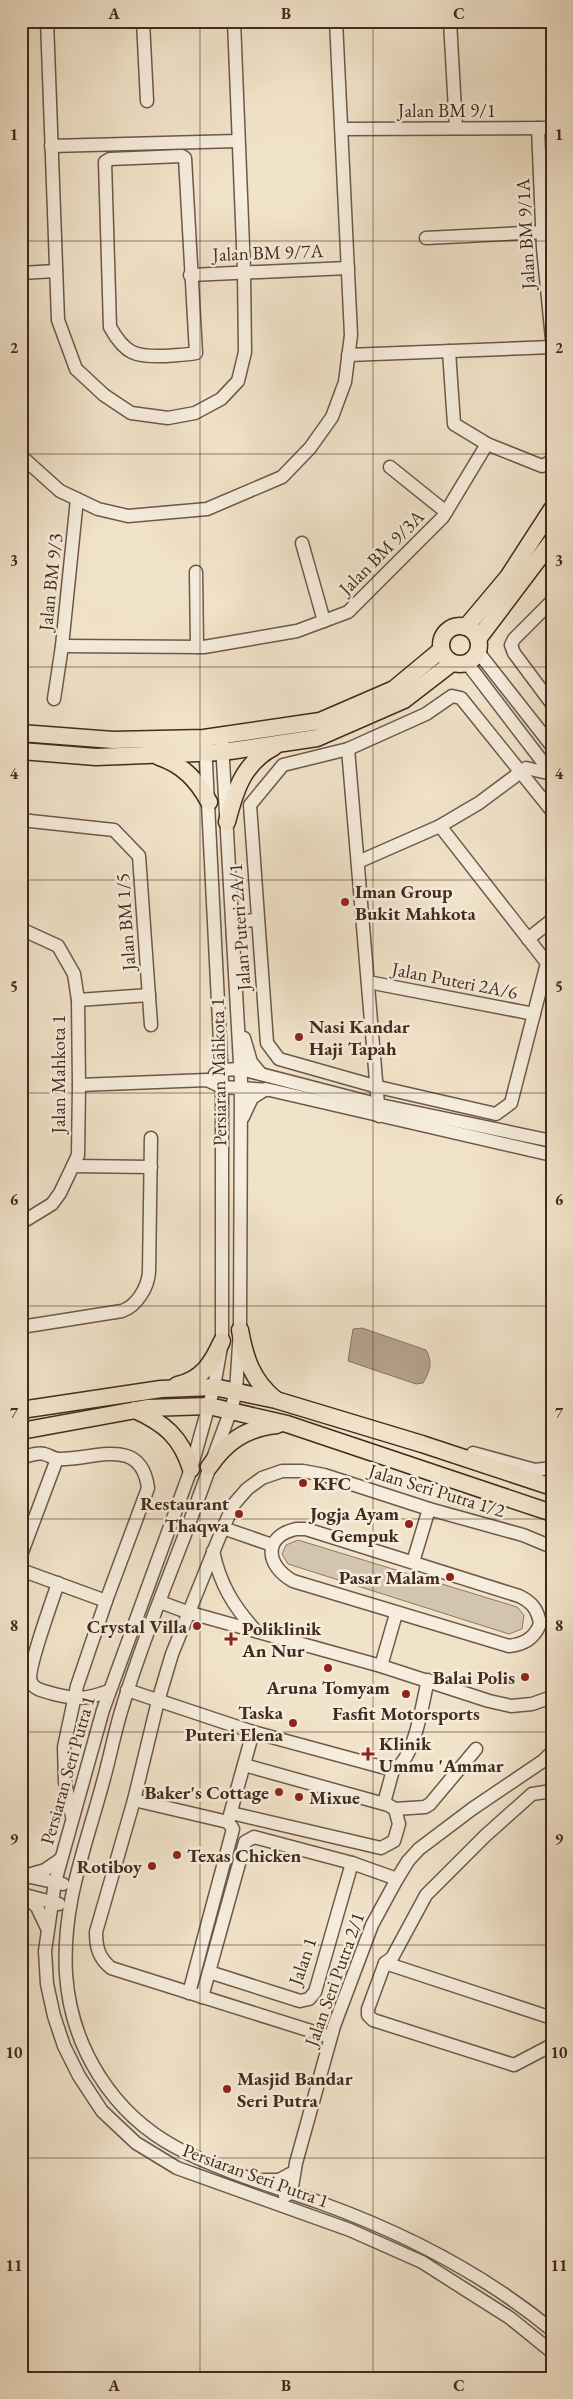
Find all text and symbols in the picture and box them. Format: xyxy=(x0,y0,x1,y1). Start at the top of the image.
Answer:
text: A xyxy=(107,3,120,24)
text: B xyxy=(281,3,291,24)
text: C xyxy=(453,3,465,24)
street label: Jalan BM 9/1 xyxy=(396,98,496,123)
text: 1 xyxy=(10,124,18,145)
text: 1 xyxy=(555,124,563,145)
street label: Jalan BM 9/1A xyxy=(510,177,541,292)
street label: Jalan BM 9/7A xyxy=(210,238,325,267)
text: 2 xyxy=(10,337,19,358)
text: 2 xyxy=(555,337,564,358)
street label: Jalan BM 9/3A xyxy=(332,504,430,602)
street label: Jalan BM 9/3 xyxy=(33,532,68,634)
text: 3 xyxy=(10,550,18,571)
text: 3 xyxy=(555,550,563,571)
text: 4 xyxy=(10,763,19,784)
text: 4 xyxy=(555,763,564,784)
street label: Jalan Puteri 2A/1 xyxy=(223,862,257,994)
street label: Jalan BM 1/5 xyxy=(110,872,142,974)
place label: Iman Group Bukit Mahkota xyxy=(355,879,476,926)
marker: Iman Group Bukit Mahkota xyxy=(339,896,351,908)
street label: Jalan Puteri 2A/6 xyxy=(388,956,520,1005)
text: 5 xyxy=(10,976,18,997)
text: 5 xyxy=(555,976,563,997)
street label: Persiaran Mahkota 1 xyxy=(205,998,232,1146)
place label: Nasi Kandar Haji Tapah xyxy=(309,1014,410,1061)
street label: Jalan Mahkota 1 xyxy=(46,1015,71,1135)
marker: Nasi Kandar Haji Tapah xyxy=(293,1031,305,1043)
text: 6 xyxy=(10,1189,19,1210)
text: 6 xyxy=(555,1189,564,1210)
text: 7 xyxy=(10,1402,19,1423)
text: 7 xyxy=(555,1402,564,1423)
street label: Jalan Seri Putra 1/2 xyxy=(364,1457,508,1523)
place label: KFC xyxy=(313,1471,351,1496)
marker: KFC xyxy=(297,1477,309,1489)
place label: Restaurant Thaqwa xyxy=(140,1491,230,1538)
place label: Jogja Ayam Gempuk xyxy=(308,1501,400,1548)
marker: Restaurant Thaqwa xyxy=(233,1508,245,1520)
marker: Jogja Ayam Gempuk xyxy=(403,1518,415,1530)
place label: Pasar Malam xyxy=(339,1565,441,1590)
marker: Pasar Malam xyxy=(444,1571,456,1583)
place label: Crystal Villa xyxy=(87,1614,188,1639)
text: 8 xyxy=(10,1615,18,1636)
text: 8 xyxy=(555,1615,563,1636)
place label: Poliklinik An Nur xyxy=(241,1616,322,1663)
marker: Crystal Villa xyxy=(191,1620,203,1632)
marker: Poliklinik An Nur xyxy=(224,1632,238,1646)
marker: Aruna Tomyam xyxy=(322,1662,334,1674)
place label: Balai Polis xyxy=(433,1665,515,1690)
marker: Balai Polis xyxy=(519,1671,531,1683)
place label: Aruna Tomyam xyxy=(265,1675,391,1700)
marker: Fasfit Motorsports xyxy=(400,1688,412,1700)
street label: Persiaran Seri Putra 1 xyxy=(34,1693,101,1848)
place label: Taska Puteri Elena xyxy=(185,1700,284,1747)
place label: Fasfit Motorsports xyxy=(332,1701,480,1726)
marker: Taska Puteri Elena xyxy=(287,1717,299,1729)
place label: Klinik Ummu 'Ammar xyxy=(379,1731,504,1778)
marker: Klinik Ummu 'Ammar xyxy=(361,1747,375,1761)
place label: Baker's Cottage xyxy=(144,1780,269,1805)
place label: Mixue xyxy=(309,1785,360,1810)
marker: Baker's Cottage xyxy=(273,1786,285,1798)
marker: Mixue xyxy=(293,1791,305,1803)
text: 9 xyxy=(10,1828,19,1849)
text: 9 xyxy=(555,1828,564,1849)
place label: Texas Chicken xyxy=(187,1843,301,1868)
marker: Texas Chicken xyxy=(171,1849,183,1861)
place label: Rotiboy xyxy=(77,1854,143,1879)
marker: Rotiboy xyxy=(146,1860,158,1872)
street label: Jalan Seri Putra 2/1 xyxy=(298,1909,370,2052)
street label: Jalan 1 xyxy=(282,1934,322,1990)
text: 10 xyxy=(6,2042,23,2063)
text: 10 xyxy=(551,2042,568,2063)
place label: Masjid Bandar Seri Putra xyxy=(237,2066,353,2113)
marker: Masjid Bandar Seri Putra xyxy=(221,2083,233,2095)
street label: Persiaran Seri Putra 1 xyxy=(179,2137,332,2214)
text: 11 xyxy=(6,2255,22,2276)
text: 11 xyxy=(551,2255,567,2276)
text: A xyxy=(107,2375,120,2396)
text: B xyxy=(281,2375,291,2396)
text: C xyxy=(453,2375,465,2396)

